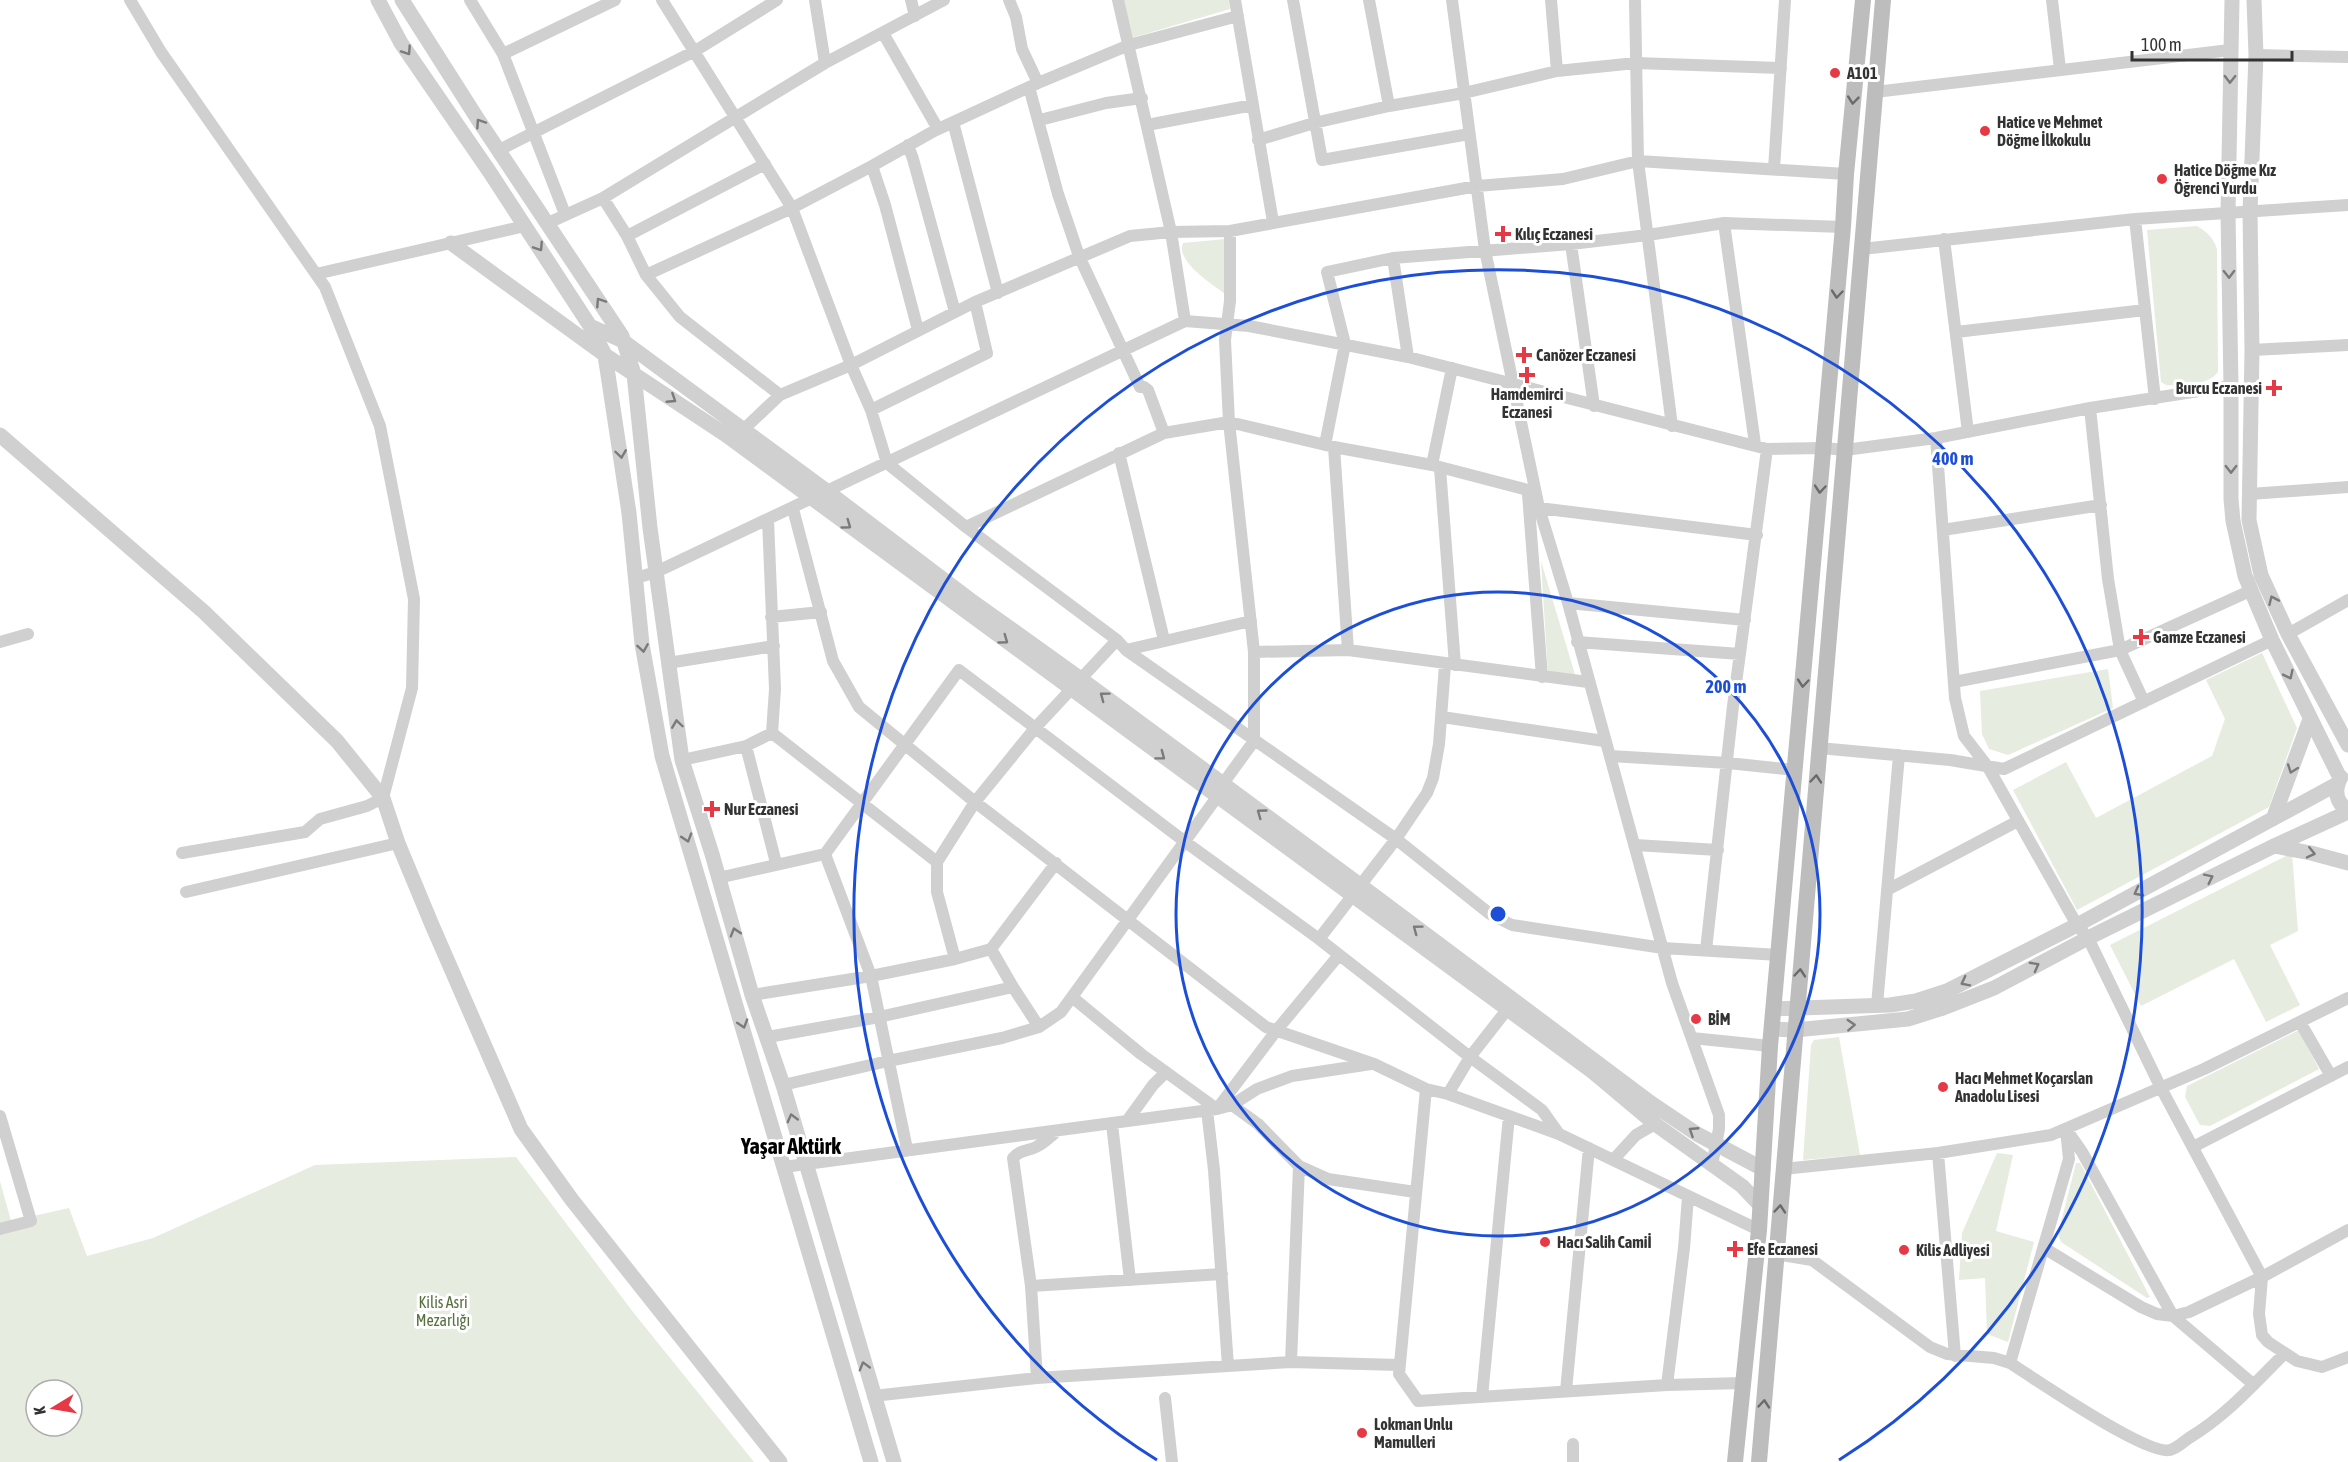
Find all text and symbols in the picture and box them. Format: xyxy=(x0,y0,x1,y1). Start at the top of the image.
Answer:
scale bar xyxy=(2132,24,2292,62)
text: 100 m xyxy=(2141,34,2182,55)
one-way arrow xyxy=(400,44,411,55)
place label: A101 xyxy=(1846,64,1878,82)
marker: A101 xyxy=(1828,66,1842,80)
one-way arrow xyxy=(2224,75,2236,84)
one-way arrow xyxy=(1847,95,1860,105)
place label: Hatice ve Mehmet Döğme İlkokulu xyxy=(1997,113,2103,149)
one-way arrow xyxy=(476,118,487,129)
marker: Hatice ve Mehmet Döğme İlkokulu xyxy=(1978,124,1992,138)
place label: Hatice Döğme Kız Öğrenci Yurdu xyxy=(2174,161,2276,197)
marker: Hatice Döğme Kız Öğrenci Yurdu xyxy=(2155,172,2169,186)
place label: Kılıç Eczanesi xyxy=(1515,225,1593,243)
marker: Kılıç Eczanesi xyxy=(1496,227,1510,241)
one-way arrow xyxy=(532,241,543,252)
one-way arrow xyxy=(2223,270,2235,279)
one-way arrow xyxy=(1831,290,1844,299)
one-way arrow xyxy=(596,298,607,309)
place label: Canözer Eczanesi xyxy=(1536,346,1636,364)
marker: Canözer Eczanesi xyxy=(1517,348,1531,362)
marker: Hamdemirci Eczanesi xyxy=(1520,368,1534,382)
place label: Burcu Eczanesi xyxy=(2176,379,2262,397)
marker: Burcu Eczanesi xyxy=(2267,381,2281,395)
place label: Hamdemirci Eczanesi xyxy=(1491,385,1564,421)
one-way arrow xyxy=(665,391,676,402)
text: 400 m xyxy=(1932,448,1973,469)
one-way arrow xyxy=(614,450,626,459)
one-way arrow xyxy=(2225,465,2237,474)
one-way arrow xyxy=(1814,484,1827,493)
one-way arrow xyxy=(840,518,851,529)
one-way arrow xyxy=(2268,595,2280,606)
place label: Gamze Eczanesi xyxy=(2153,628,2246,646)
marker: Gamze Eczanesi xyxy=(2134,630,2148,644)
one-way arrow xyxy=(998,633,1009,644)
one-way arrow xyxy=(636,643,648,652)
one-way arrow xyxy=(2281,668,2293,679)
text: 200 m xyxy=(1706,676,1746,697)
one-way arrow xyxy=(1797,678,1810,687)
one-way arrow xyxy=(1100,693,1111,704)
one-way arrow xyxy=(672,720,684,729)
one-way arrow xyxy=(1154,748,1165,759)
one-way arrow xyxy=(2287,763,2299,774)
one-way arrow xyxy=(1809,774,1822,783)
place label: Nur Eczanesi xyxy=(724,800,799,818)
marker: Nur Eczanesi xyxy=(705,802,719,816)
one-way arrow xyxy=(1256,809,1267,820)
one-way arrow xyxy=(680,832,692,842)
one-way arrow xyxy=(2306,846,2316,859)
one-way arrow xyxy=(2203,874,2213,885)
one-way arrow xyxy=(2134,885,2144,896)
centre of rings xyxy=(1488,904,1508,924)
one-way arrow xyxy=(1413,925,1424,936)
one-way arrow xyxy=(730,927,742,938)
one-way arrow xyxy=(2029,962,2039,973)
one-way arrow xyxy=(1793,969,1806,978)
one-way arrow xyxy=(1961,975,1971,986)
place label: BİM xyxy=(1708,1010,1730,1028)
marker: BİM xyxy=(1689,1012,1703,1026)
one-way arrow xyxy=(736,1018,748,1029)
one-way arrow xyxy=(1847,1019,1856,1032)
place label: Hacı Mehmet Koçarslan Anadolu Lisesi xyxy=(1954,1069,2093,1105)
marker: Hacı Mehmet Koçarslan Anadolu Lisesi xyxy=(1936,1080,1950,1094)
one-way arrow xyxy=(787,1113,799,1124)
one-way arrow xyxy=(1689,1127,1700,1138)
district label: Yaşar Aktürk xyxy=(740,1133,841,1159)
one-way arrow xyxy=(1773,1205,1786,1214)
place label: Hacı Salih Camiİ xyxy=(1557,1233,1651,1251)
marker: Hacı Salih Camiİ xyxy=(1538,1235,1552,1249)
place label: Efe Eczanesi xyxy=(1747,1240,1818,1258)
place label: Kilis Adliyesi xyxy=(1916,1241,1990,1259)
marker: Efe Eczanesi xyxy=(1728,1242,1742,1256)
marker: Kilis Adliyesi xyxy=(1897,1243,1911,1257)
park label: Kilis Asri Mezarlığı xyxy=(416,1293,470,1330)
one-way arrow xyxy=(859,1361,871,1372)
north arrow xyxy=(24,1378,84,1438)
one-way arrow xyxy=(1757,1399,1770,1408)
text: K xyxy=(30,1405,49,1416)
place label: Lokman Unlu Mamulleri xyxy=(1374,1415,1453,1451)
marker: Lokman Unlu Mamulleri xyxy=(1355,1426,1369,1440)

